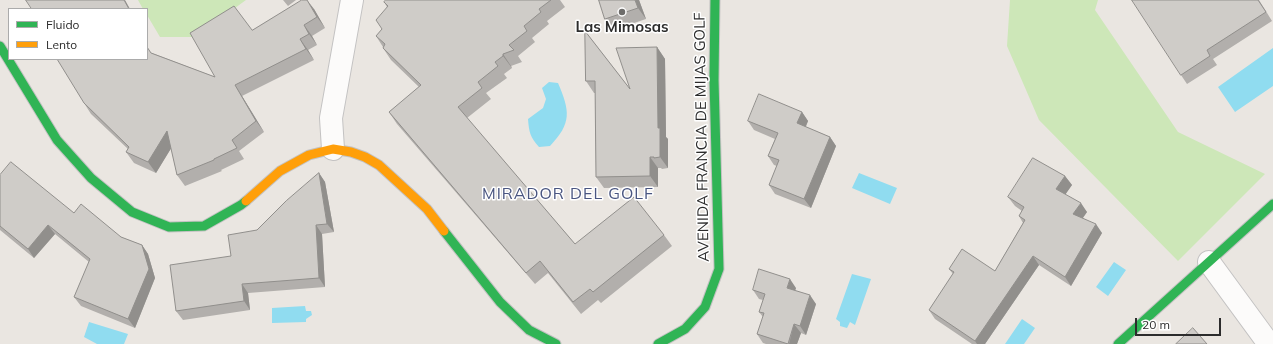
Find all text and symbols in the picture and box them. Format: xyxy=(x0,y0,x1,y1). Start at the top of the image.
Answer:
marker: Las Mimosas xyxy=(617,7,627,17)
legend xyxy=(8,8,148,60)
street label: AVENIDA FRANCIA DE MIJAS GOLF xyxy=(691,12,713,262)
text: Fluido xyxy=(46,17,79,32)
place label: Las Mimosas xyxy=(576,18,668,36)
text: Lento xyxy=(46,37,77,52)
district label: MIRADOR DEL GOLF xyxy=(482,184,654,204)
scale bar xyxy=(1137,310,1223,336)
text: 20 m xyxy=(1142,317,1170,332)

